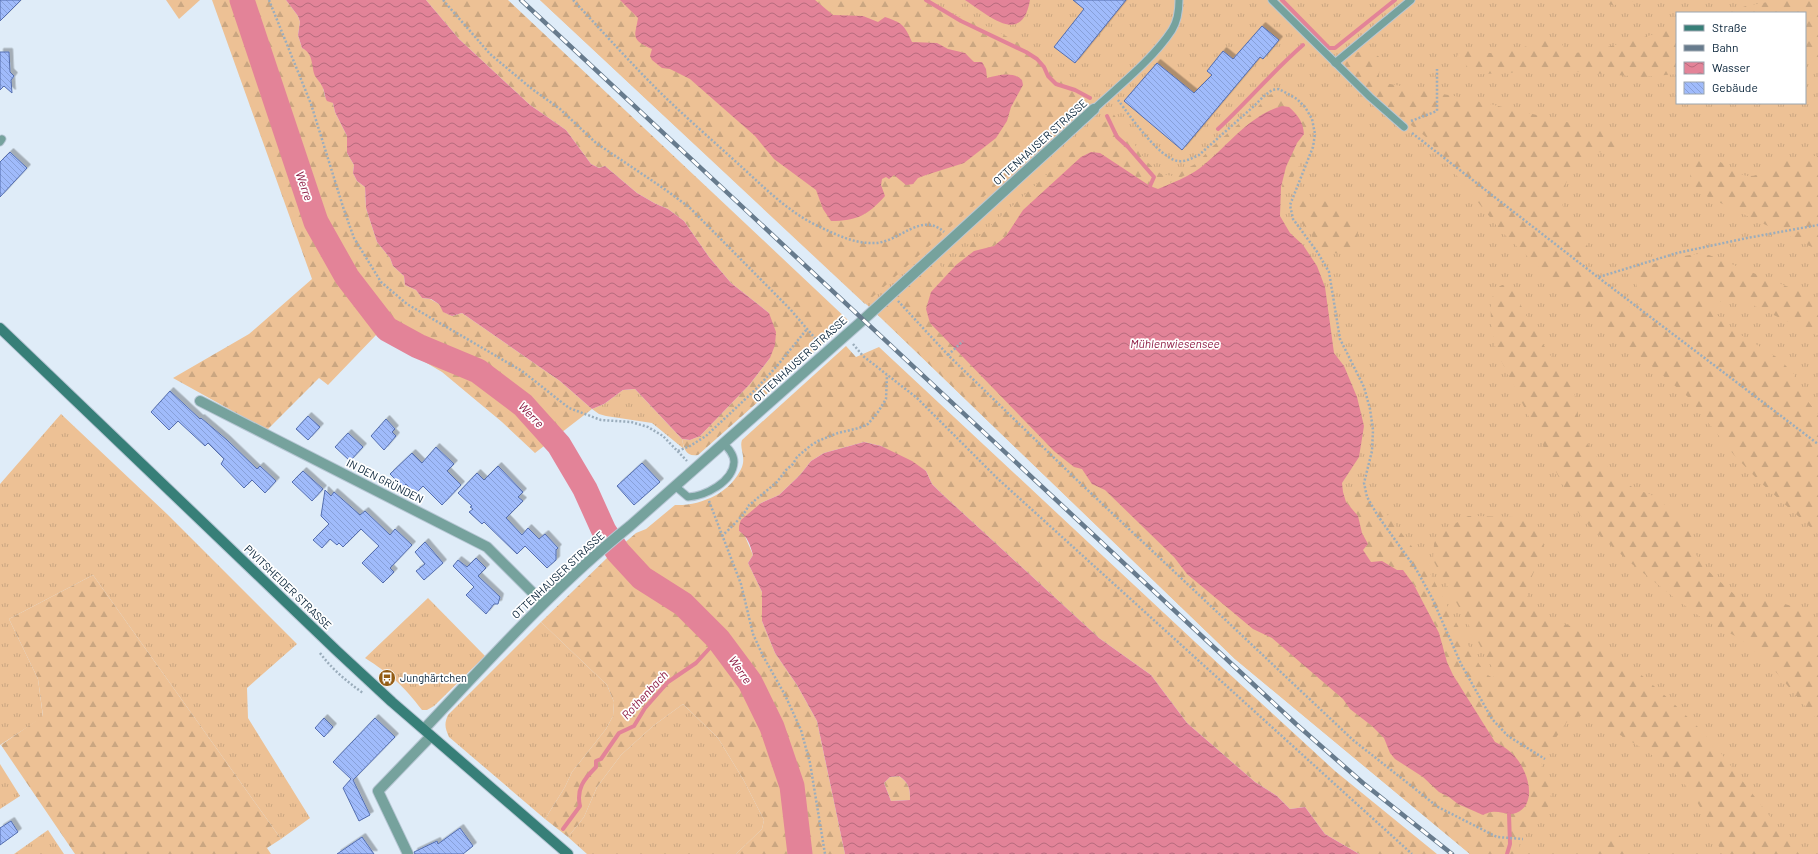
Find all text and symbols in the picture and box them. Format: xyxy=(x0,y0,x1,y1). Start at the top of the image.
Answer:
legend xyxy=(1676,12,1806,104)
text: Straße xyxy=(1712,20,1747,34)
text: Bahn xyxy=(1712,40,1739,54)
text: Wasser xyxy=(1712,60,1751,74)
text: Gebäude xyxy=(1712,80,1758,94)
street label: OTTENHAUSER STRASSE xyxy=(990,96,1090,187)
water label: Werre xyxy=(293,169,317,202)
street label: OTTENHAUSER STRASSE xyxy=(750,313,850,404)
water label: Mühlenwiesensee xyxy=(1130,336,1220,350)
water label: Werre xyxy=(516,399,547,430)
street label: IN DEN GRÜNDEN xyxy=(345,455,426,505)
street label: OTTENHAUSER STRASSE xyxy=(509,528,607,621)
street label: PIVITSHEIDER STRASSE xyxy=(242,542,335,632)
water label: Werre xyxy=(726,653,755,686)
water label: Rothenbach xyxy=(618,667,670,722)
bus stop icon: Junghärtchen xyxy=(377,668,397,688)
place label: Junghärtchen xyxy=(400,671,467,684)

